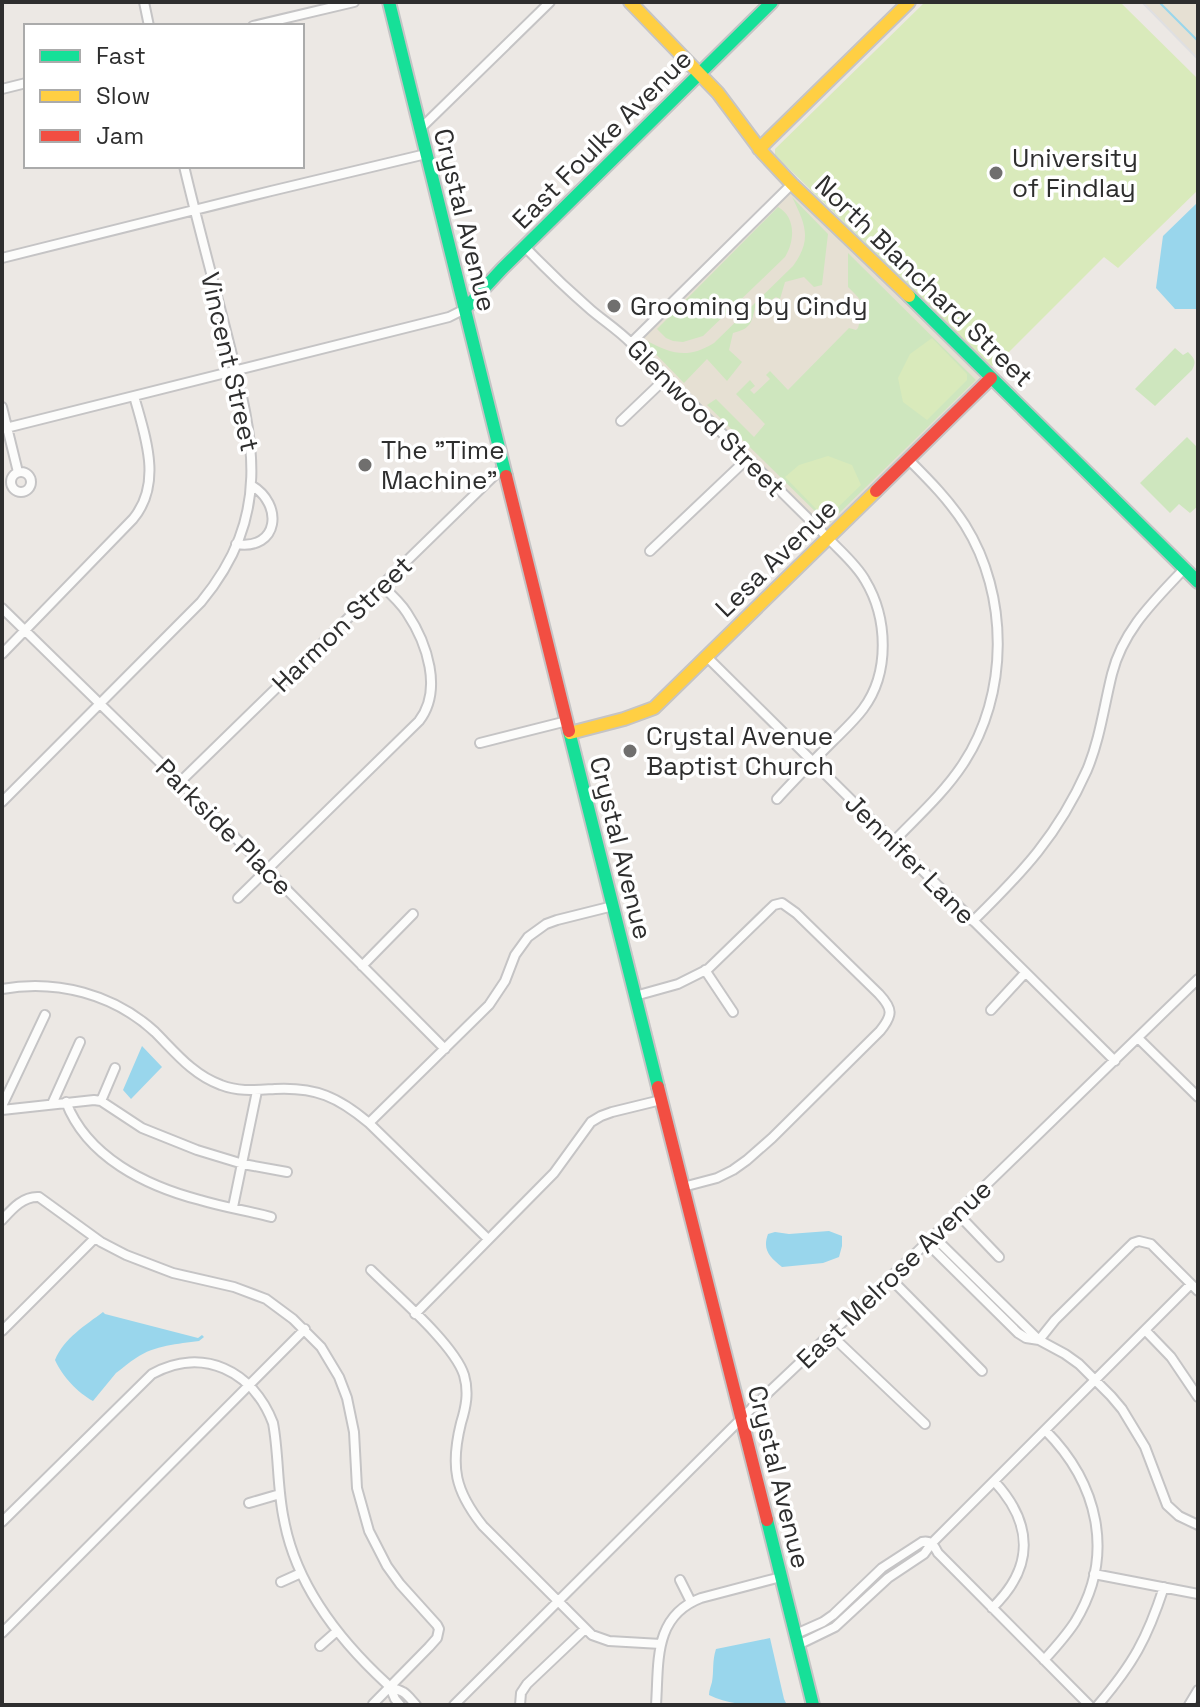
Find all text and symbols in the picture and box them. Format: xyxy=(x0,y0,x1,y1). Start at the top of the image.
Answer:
legend xyxy=(24,24,304,168)
text: Fast xyxy=(96,40,146,71)
street label: East Foulke Avenue xyxy=(505,42,699,236)
text: Slow xyxy=(96,80,150,111)
text: Jam xyxy=(96,120,144,151)
street label: Crystal Avenue xyxy=(426,125,504,315)
place label: University of Findlay xyxy=(1012,141,1138,205)
marker: University of Findlay xyxy=(987,164,1005,182)
street label: North Blanchard Street xyxy=(808,168,1040,394)
street label: Vincent Street xyxy=(193,269,267,455)
place label: Grooming by Cindy xyxy=(630,289,868,323)
marker: Grooming by Cindy xyxy=(605,297,623,315)
street label: Glenwood Street xyxy=(620,332,792,504)
place label: The "Time Machine" xyxy=(381,433,505,497)
marker: The "Time Machine" xyxy=(356,456,374,474)
street label: Lesa Avenue xyxy=(708,492,844,624)
street label: Harmon Street xyxy=(265,548,419,700)
place label: Crystal Avenue Baptist Church xyxy=(646,719,834,783)
marker: Crystal Avenue Baptist Church xyxy=(621,742,639,760)
street label: Parkside Place xyxy=(148,751,300,903)
street label: Crystal Avenue xyxy=(582,753,660,943)
street label: Jennifer Lane xyxy=(837,786,983,932)
street label: East Melrose Avenue xyxy=(789,1172,999,1376)
street label: Crystal Avenue xyxy=(740,1382,818,1572)

